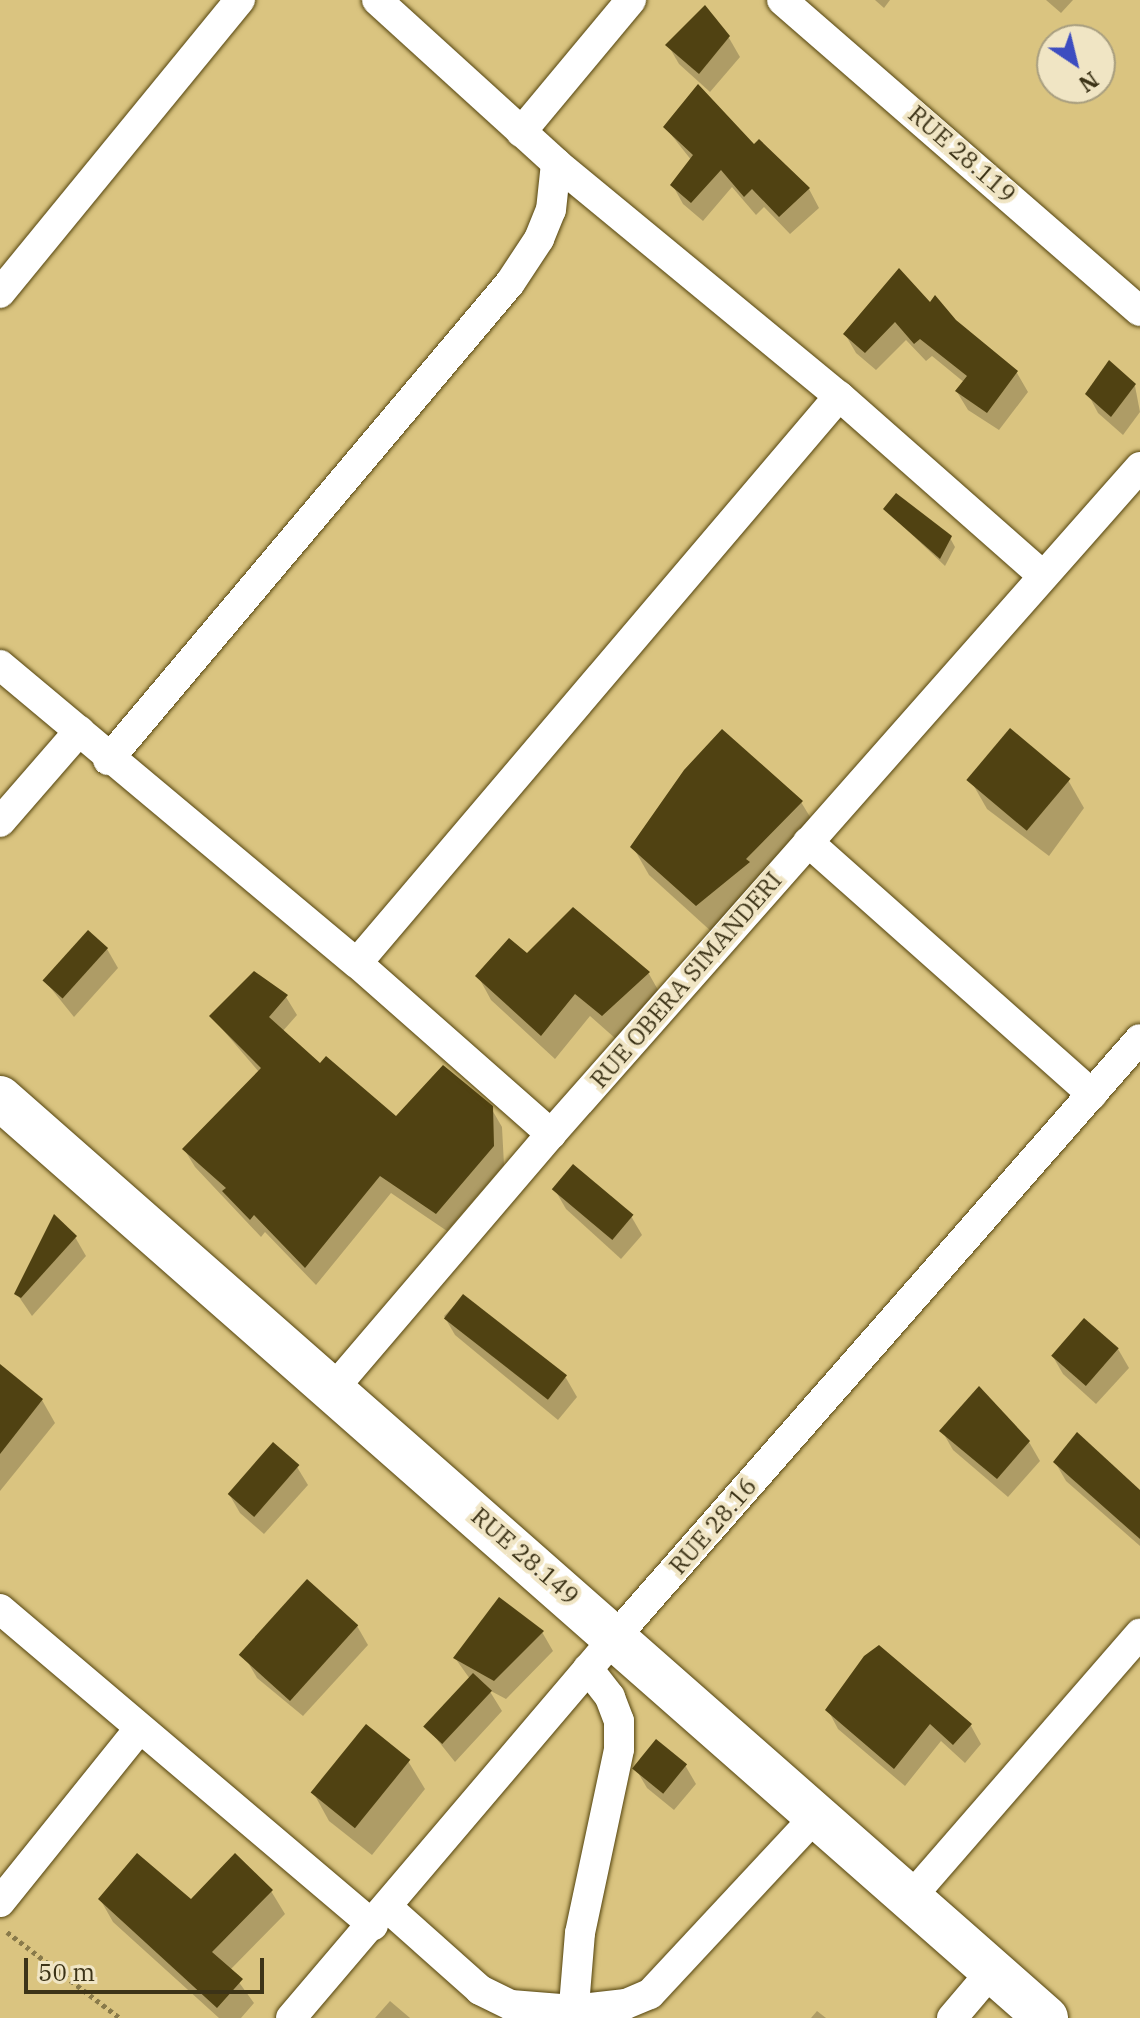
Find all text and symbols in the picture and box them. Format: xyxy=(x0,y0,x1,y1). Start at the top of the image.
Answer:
north arrow xyxy=(1036,24,1116,104)
text: N xyxy=(1073,66,1104,99)
street label: RUE 28.119 xyxy=(902,100,1022,208)
street label: RUE OBERA SIMANDERI xyxy=(584,866,788,1094)
street label: RUE 28.16 xyxy=(663,1472,763,1580)
street label: RUE 28.149 xyxy=(465,1502,585,1610)
scale bar xyxy=(28,1942,268,1992)
text: 50 m xyxy=(38,1956,95,1988)

